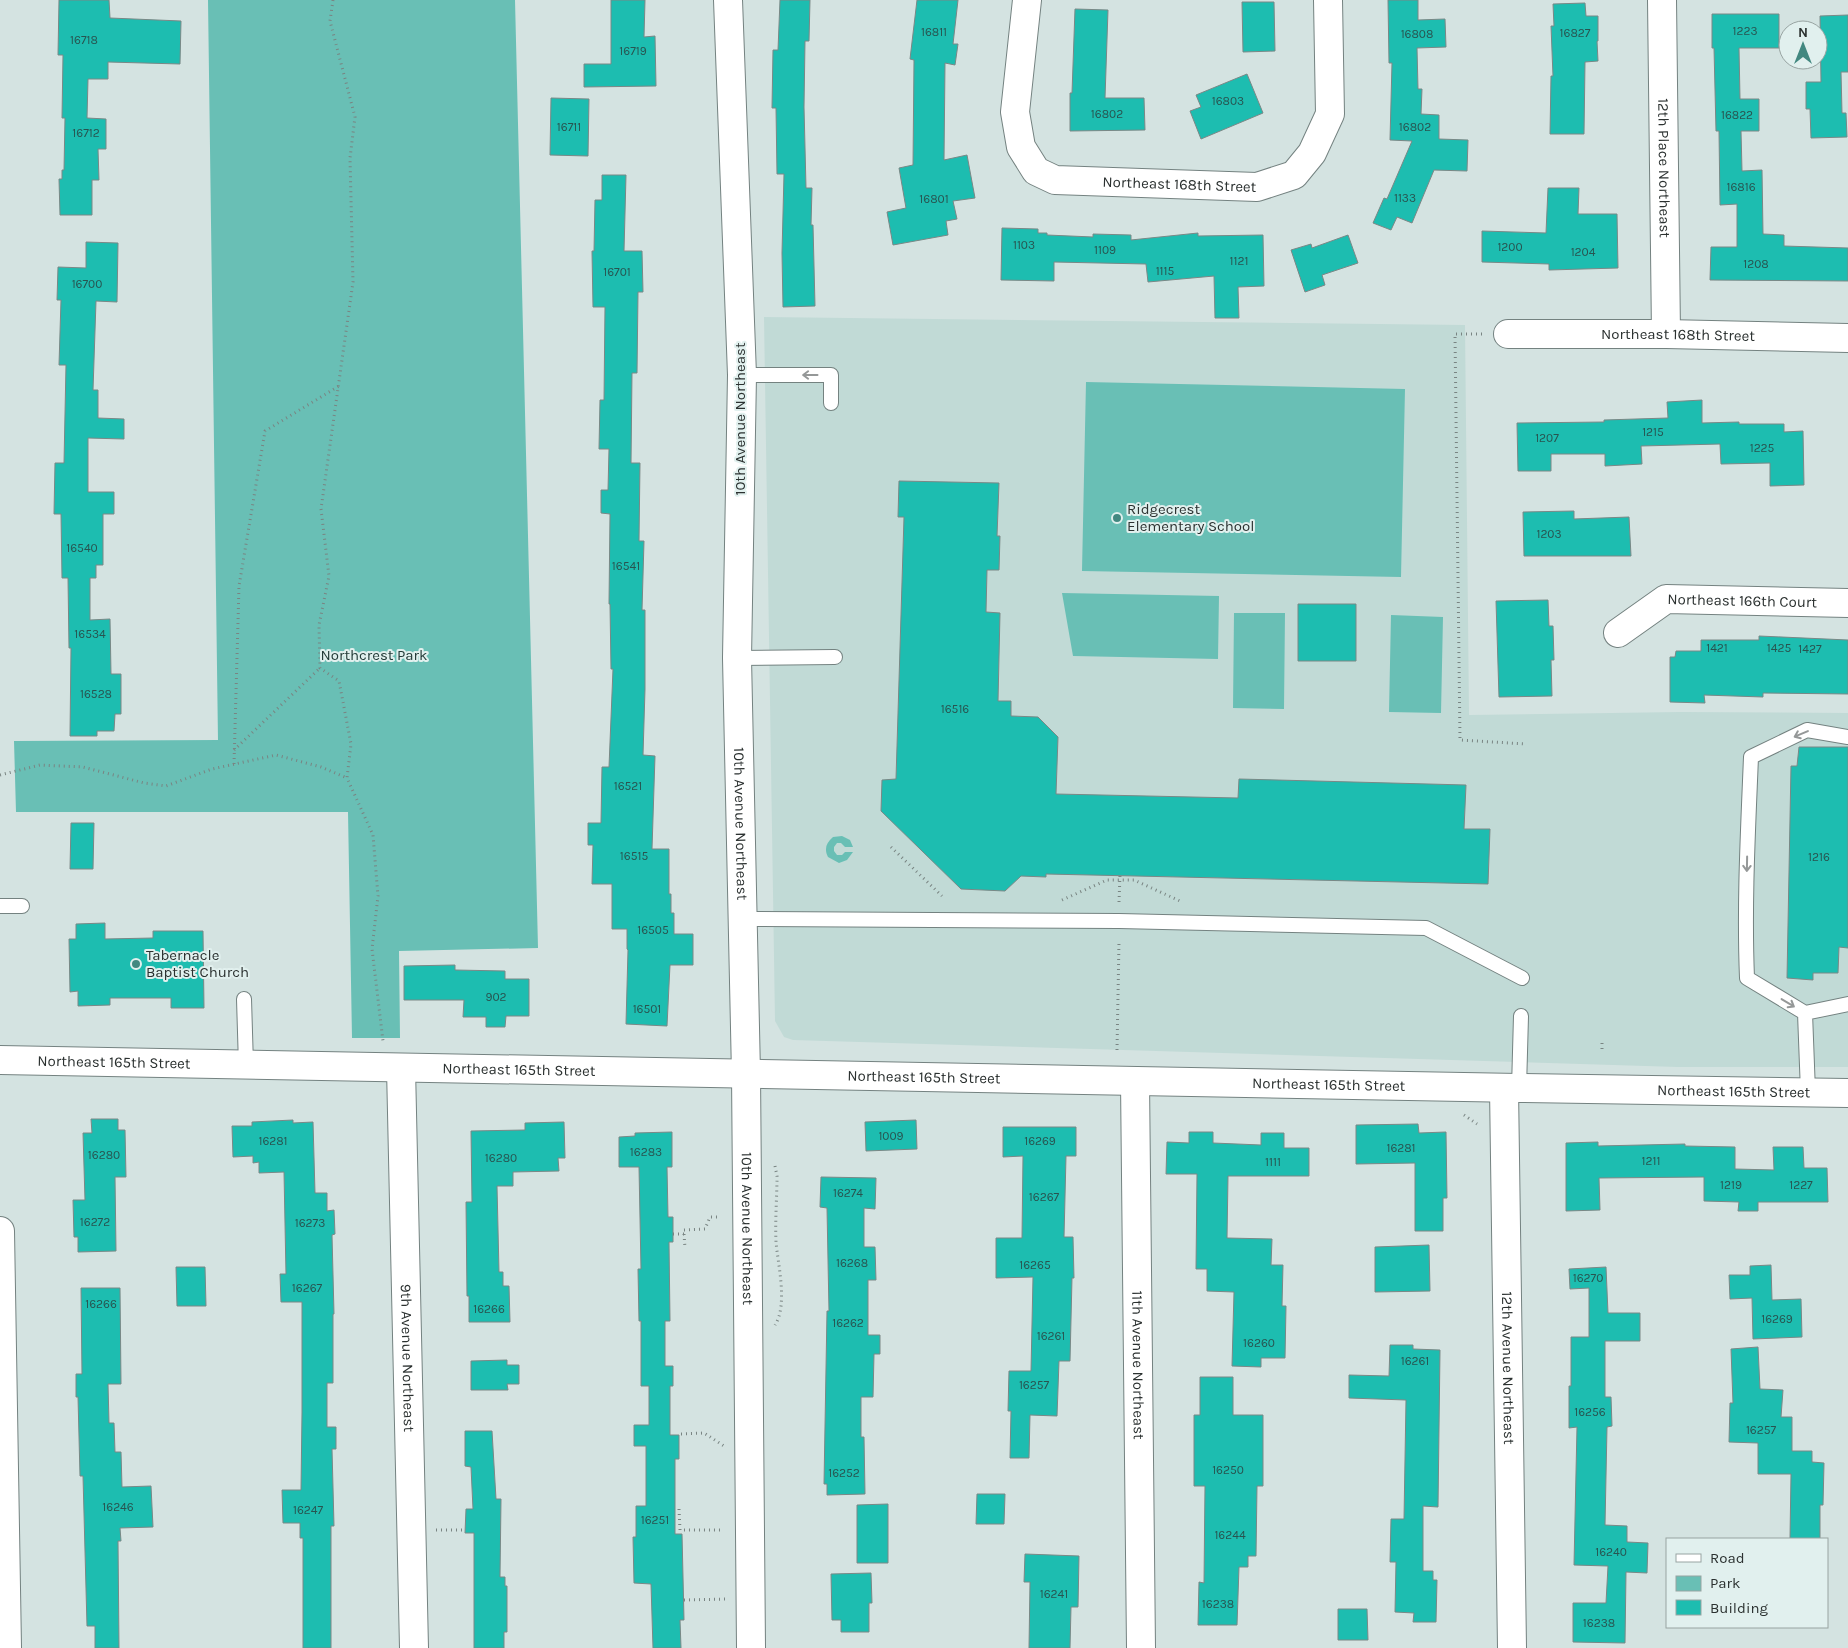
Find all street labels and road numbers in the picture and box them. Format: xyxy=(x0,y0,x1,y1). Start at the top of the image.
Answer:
street label: 12th Place Northeast xyxy=(1654,98,1674,238)
street label: Northeast 168th Street xyxy=(1102,173,1257,196)
street label: Northeast 168th Street xyxy=(1601,325,1755,345)
street label: 10th Avenue Northeast xyxy=(731,342,749,496)
street label: Northeast 166th Court xyxy=(1667,590,1818,611)
street label: 10th Avenue Northeast xyxy=(730,747,751,901)
street label: Northeast 165th Street xyxy=(37,1052,191,1073)
street label: Northeast 165th Street xyxy=(442,1059,596,1080)
street label: Northeast 165th Street xyxy=(847,1067,1001,1087)
street label: Northeast 165th Street xyxy=(1252,1074,1406,1095)
street label: Northeast 165th Street xyxy=(1657,1081,1811,1101)
street label: 10th Avenue Northeast xyxy=(738,1152,757,1306)
street label: 9th Avenue Northeast xyxy=(397,1284,418,1432)
street label: 11th Avenue Northeast xyxy=(1128,1290,1148,1440)
street label: 12th Avenue Northeast xyxy=(1498,1291,1518,1445)

